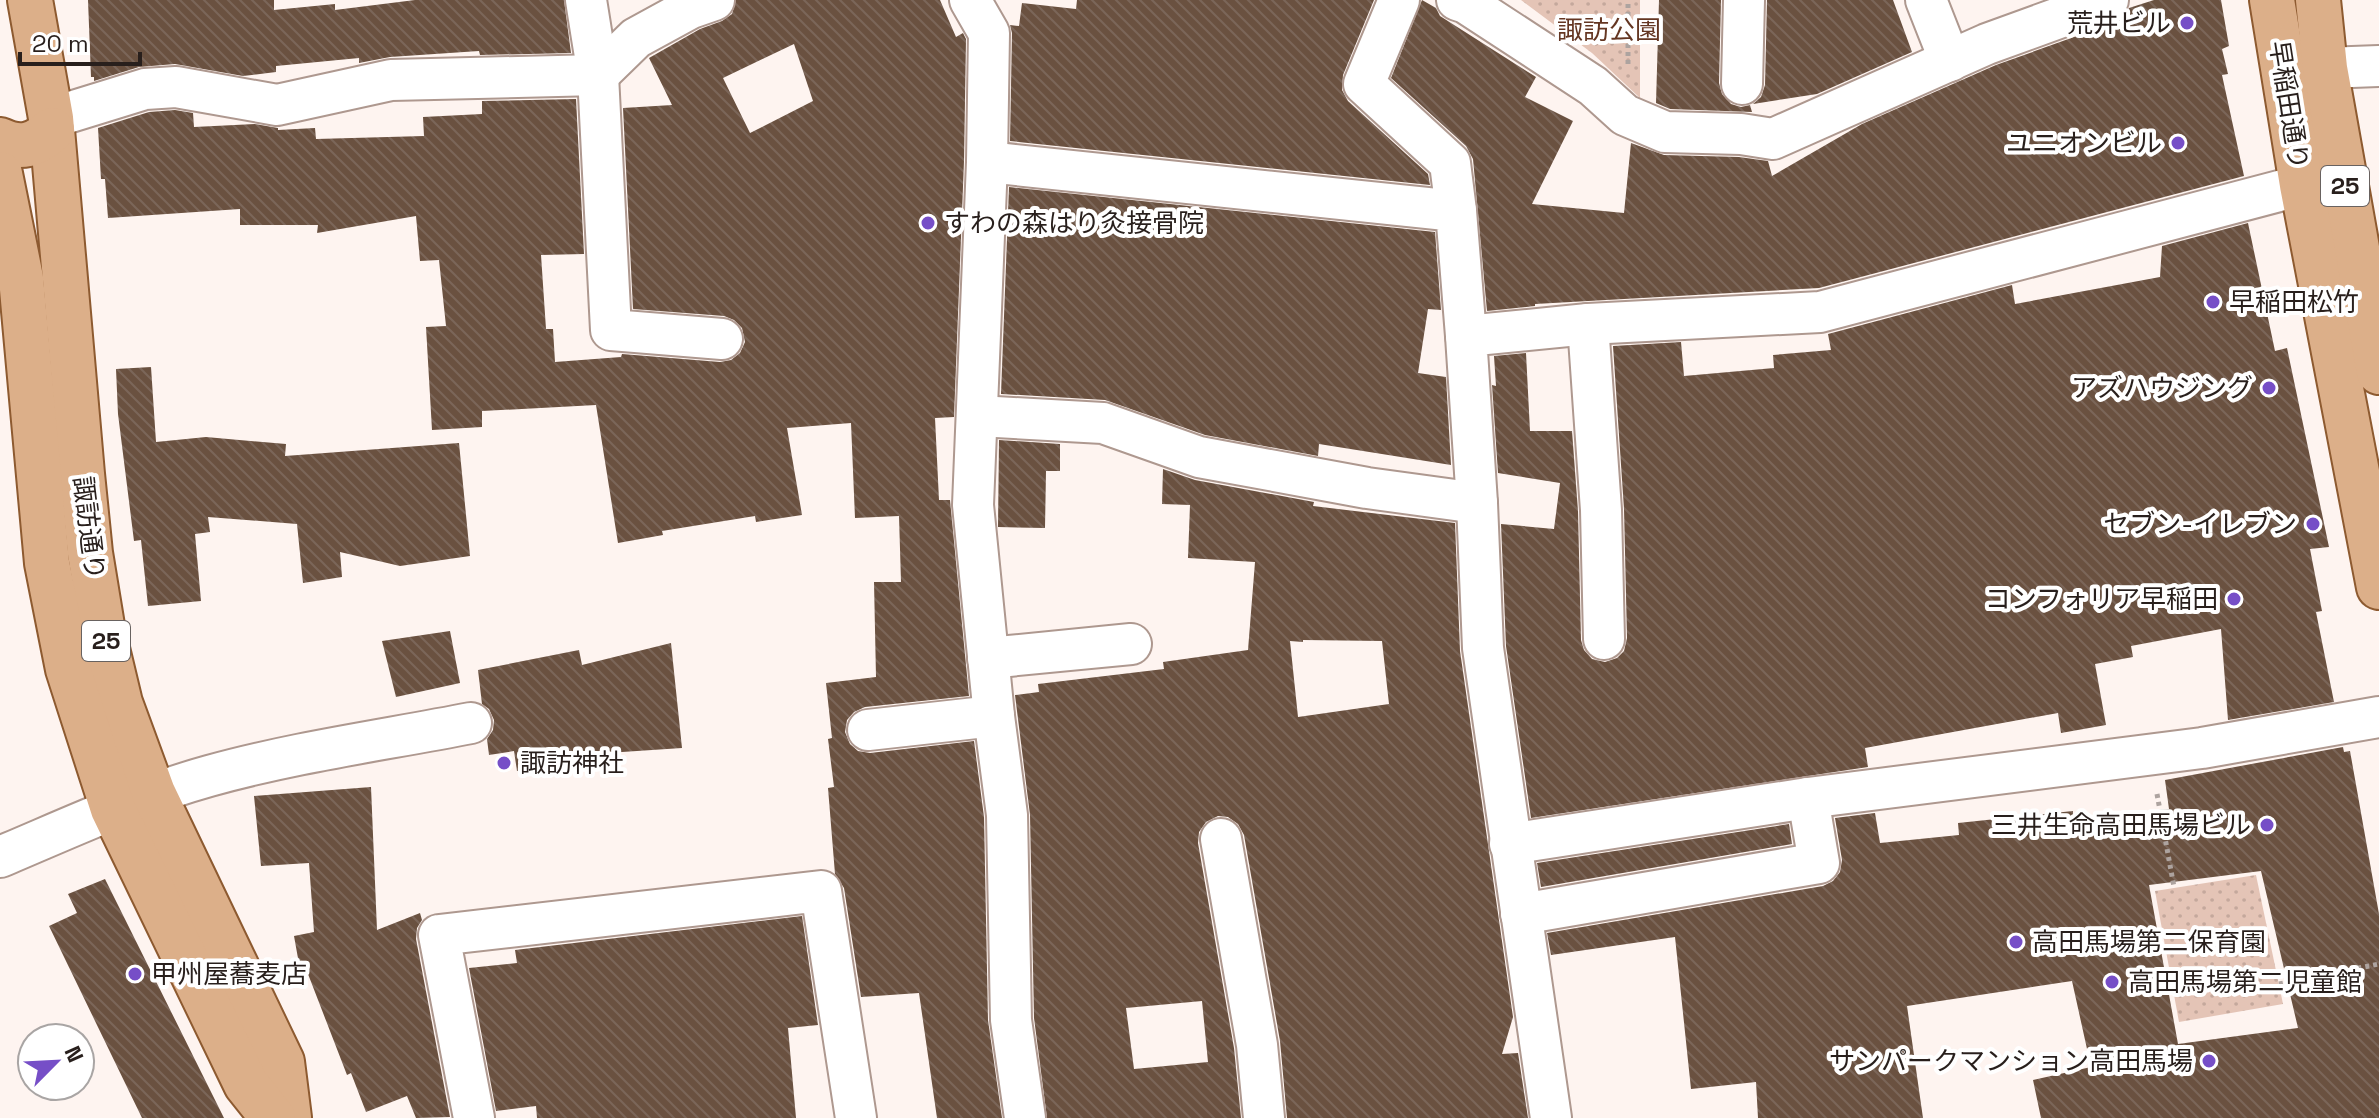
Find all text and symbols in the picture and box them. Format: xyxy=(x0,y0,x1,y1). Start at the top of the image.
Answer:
place label: 荒井ビル xyxy=(2067,6,2171,40)
park label: 諏訪公園 xyxy=(1557,13,1661,47)
marker: 荒井ビル xyxy=(2178,14,2196,32)
scale bar xyxy=(20,16,140,66)
text: 20 m xyxy=(32,28,89,59)
street label: 早稲田通り xyxy=(2262,38,2316,172)
place label: ユニオンビル xyxy=(2006,126,2162,160)
marker: ユニオンビル xyxy=(2169,134,2187,152)
road number: 25 xyxy=(2321,166,2369,206)
place label: すわの森はり灸接骨院 xyxy=(944,206,1204,240)
marker: すわの森はり灸接骨院 xyxy=(919,214,937,232)
place label: 早稲田松竹 xyxy=(2229,285,2359,319)
marker: 早稲田松竹 xyxy=(2204,293,2222,311)
place label: アズハウジング xyxy=(2071,371,2253,405)
marker: アズハウジング xyxy=(2260,379,2278,397)
street label: 諏訪通り xyxy=(66,474,112,582)
place label: セブン-イレブン xyxy=(2103,507,2297,541)
marker: セブン-イレブン xyxy=(2304,515,2322,533)
place label: コンフォリア早稲田 xyxy=(1985,582,2218,616)
marker: コンフォリア早稲田 xyxy=(2225,590,2243,608)
road number: 25 xyxy=(82,621,130,661)
place label: 諏訪神社 xyxy=(520,746,624,780)
marker: 諏訪神社 xyxy=(495,754,513,772)
place label: 三井生命高田馬場ビル xyxy=(1991,808,2251,842)
marker: 三井生命高田馬場ビル xyxy=(2258,816,2276,834)
place label: 高田馬場第二保育園 xyxy=(2032,925,2266,959)
marker: 高田馬場第二保育園 xyxy=(2007,933,2025,951)
place label: 甲州屋蕎麦店 xyxy=(151,957,307,991)
marker: 甲州屋蕎麦店 xyxy=(126,965,144,983)
place label: 高田馬場第二児童館 xyxy=(2128,965,2362,999)
marker: 高田馬場第二児童館 xyxy=(2103,973,2121,991)
north arrow xyxy=(16,1022,96,1102)
text: N xyxy=(58,1041,90,1066)
place label: サンパークマンション高田馬場 xyxy=(1829,1044,2193,1078)
marker: サンパークマンション高田馬場 xyxy=(2200,1052,2218,1070)

